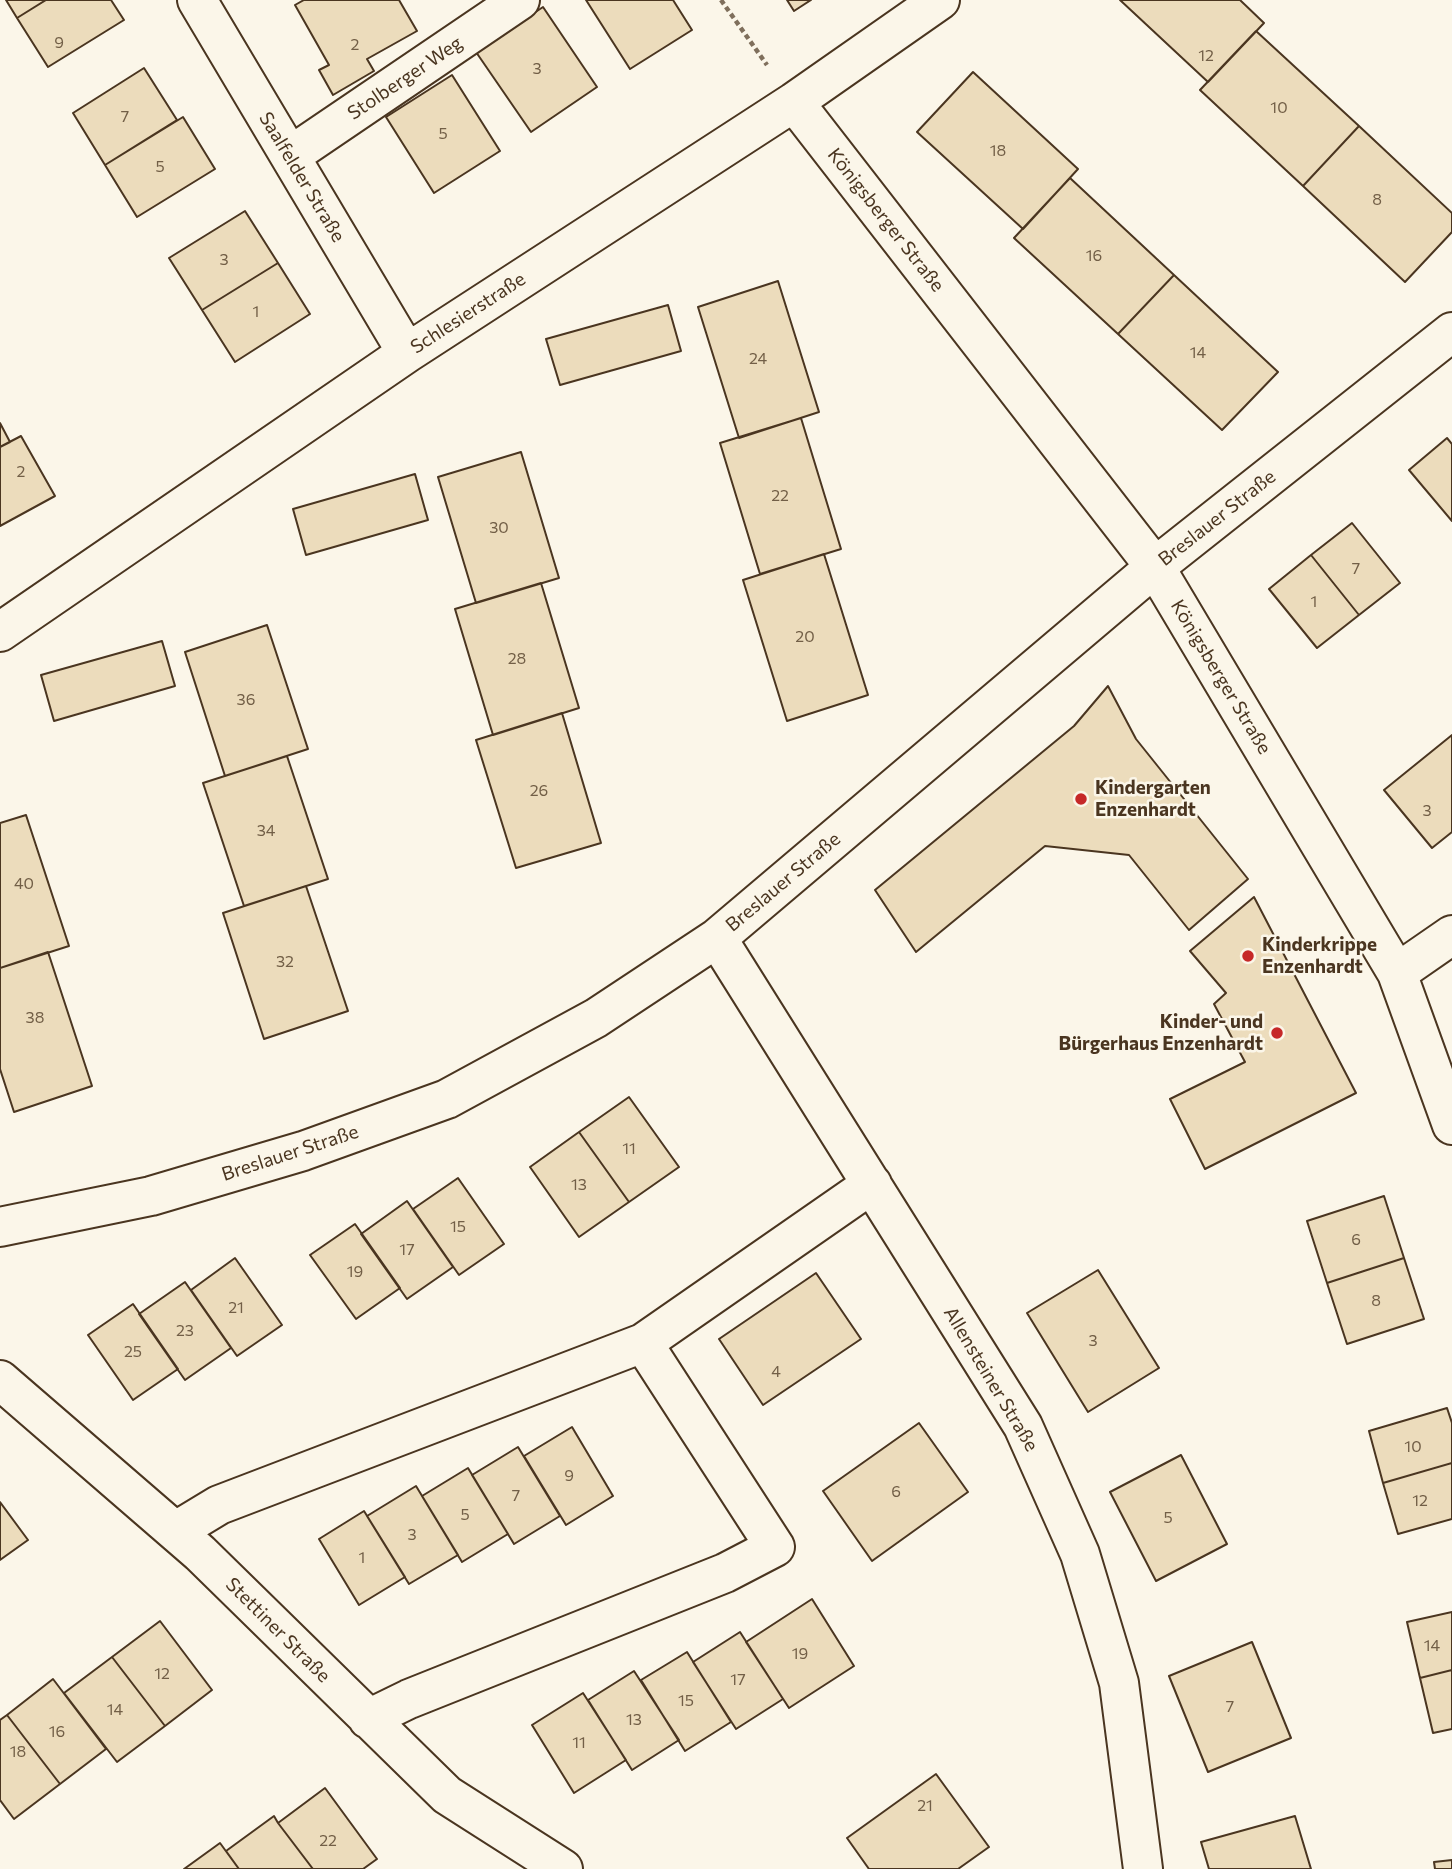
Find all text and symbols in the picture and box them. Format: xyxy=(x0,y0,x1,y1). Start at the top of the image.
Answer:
street label: Stolberger Weg xyxy=(343,31,467,125)
house number: 9 xyxy=(54,33,64,53)
house number: 2 xyxy=(351,35,359,55)
house number: 12 xyxy=(1198,46,1214,66)
house number: 3 xyxy=(532,59,542,79)
house number: 10 xyxy=(1270,98,1288,118)
house number: 7 xyxy=(121,107,129,127)
street label: Saalfelder Straße xyxy=(254,108,350,246)
house number: 5 xyxy=(438,124,448,144)
house number: 18 xyxy=(990,141,1006,161)
street label: Königsberger Straße xyxy=(823,144,949,296)
house number: 5 xyxy=(155,157,165,177)
house number: 8 xyxy=(1372,190,1382,210)
house number: 16 xyxy=(1086,246,1102,266)
house number: 3 xyxy=(219,250,229,270)
street label: Schlesierstraße xyxy=(406,267,530,359)
house number: 1 xyxy=(253,302,259,322)
house number: 14 xyxy=(1190,343,1206,363)
house number: 24 xyxy=(749,349,767,369)
house number: 2 xyxy=(17,462,25,482)
street label: Breslauer Straße xyxy=(1154,465,1280,571)
house number: 22 xyxy=(771,486,789,506)
house number: 30 xyxy=(489,518,509,538)
house number: 7 xyxy=(1352,559,1360,579)
house number: 1 xyxy=(1311,592,1317,612)
street label: Königsberger Straße xyxy=(1166,596,1276,758)
house number: 20 xyxy=(795,627,815,647)
house number: 28 xyxy=(508,649,526,669)
house number: 36 xyxy=(237,690,255,710)
place label: Kindergarten Enzenhardt xyxy=(1095,777,1211,821)
house number: 26 xyxy=(530,781,548,801)
marker: Kindergarten Enzenhardt xyxy=(1073,791,1089,807)
house number: 3 xyxy=(1422,801,1432,821)
house number: 34 xyxy=(257,821,275,841)
street label: Breslauer Straße xyxy=(721,827,845,937)
house number: 40 xyxy=(14,874,34,894)
place label: Kinderkrippe Enzenhardt xyxy=(1262,934,1377,978)
marker: Kinderkrippe Enzenhardt xyxy=(1240,948,1256,964)
house number: 32 xyxy=(276,952,294,972)
house number: 38 xyxy=(26,1008,44,1028)
place label: Kinder- und Bürgerhaus Enzenhardt xyxy=(1059,1011,1263,1055)
marker: Kinder- und Bürgerhaus Enzenhardt xyxy=(1269,1025,1285,1041)
street label: Breslauer Straße xyxy=(219,1120,361,1186)
house number: 11 xyxy=(622,1139,636,1159)
house number: 13 xyxy=(571,1175,587,1195)
house number: 15 xyxy=(450,1217,466,1237)
house number: 6 xyxy=(1351,1230,1361,1250)
house number: 17 xyxy=(399,1240,415,1260)
house number: 19 xyxy=(347,1262,363,1282)
house number: 8 xyxy=(1371,1291,1381,1311)
house number: 21 xyxy=(228,1298,244,1318)
street label: Allensteiner Straße xyxy=(939,1303,1043,1455)
house number: 23 xyxy=(176,1321,194,1341)
house number: 3 xyxy=(1088,1331,1098,1351)
house number: 25 xyxy=(124,1342,142,1362)
house number: 4 xyxy=(771,1362,781,1382)
house number: 10 xyxy=(1404,1437,1422,1457)
house number: 9 xyxy=(564,1466,574,1486)
house number: 6 xyxy=(891,1482,901,1502)
house number: 7 xyxy=(512,1486,520,1506)
house number: 12 xyxy=(1412,1491,1428,1511)
house number: 5 xyxy=(460,1505,470,1525)
house number: 5 xyxy=(1163,1508,1173,1528)
house number: 3 xyxy=(407,1525,417,1545)
house number: 1 xyxy=(359,1548,365,1568)
street label: Stettiner Straße xyxy=(221,1573,335,1687)
house number: 14 xyxy=(1424,1636,1440,1656)
house number: 19 xyxy=(792,1644,808,1664)
house number: 12 xyxy=(154,1664,170,1684)
house number: 17 xyxy=(730,1670,746,1690)
house number: 15 xyxy=(678,1691,694,1711)
house number: 7 xyxy=(1226,1697,1234,1717)
house number: 14 xyxy=(107,1700,123,1720)
house number: 13 xyxy=(626,1710,642,1730)
house number: 16 xyxy=(49,1722,65,1742)
house number: 11 xyxy=(572,1733,586,1753)
house number: 18 xyxy=(10,1742,26,1762)
house number: 21 xyxy=(917,1796,933,1816)
house number: 22 xyxy=(319,1831,337,1851)

